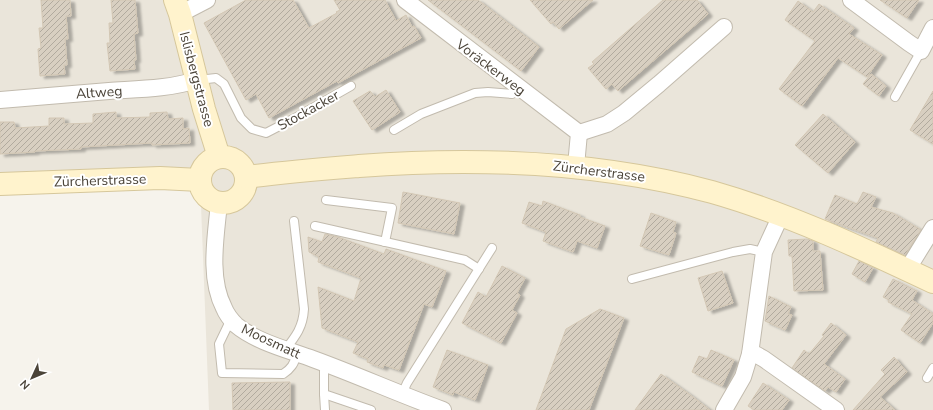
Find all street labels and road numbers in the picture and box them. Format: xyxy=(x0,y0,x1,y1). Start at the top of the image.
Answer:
street label: Islisbergstrasse xyxy=(175,29,218,129)
street label: Voräckerweg xyxy=(451,34,529,100)
street label: Altweg xyxy=(75,81,123,104)
street label: Stockacker xyxy=(274,86,342,135)
street label: Zürcherstrasse xyxy=(552,156,646,187)
street label: Zürcherstrasse xyxy=(53,169,147,192)
street label: Moosmatt xyxy=(238,319,304,363)

